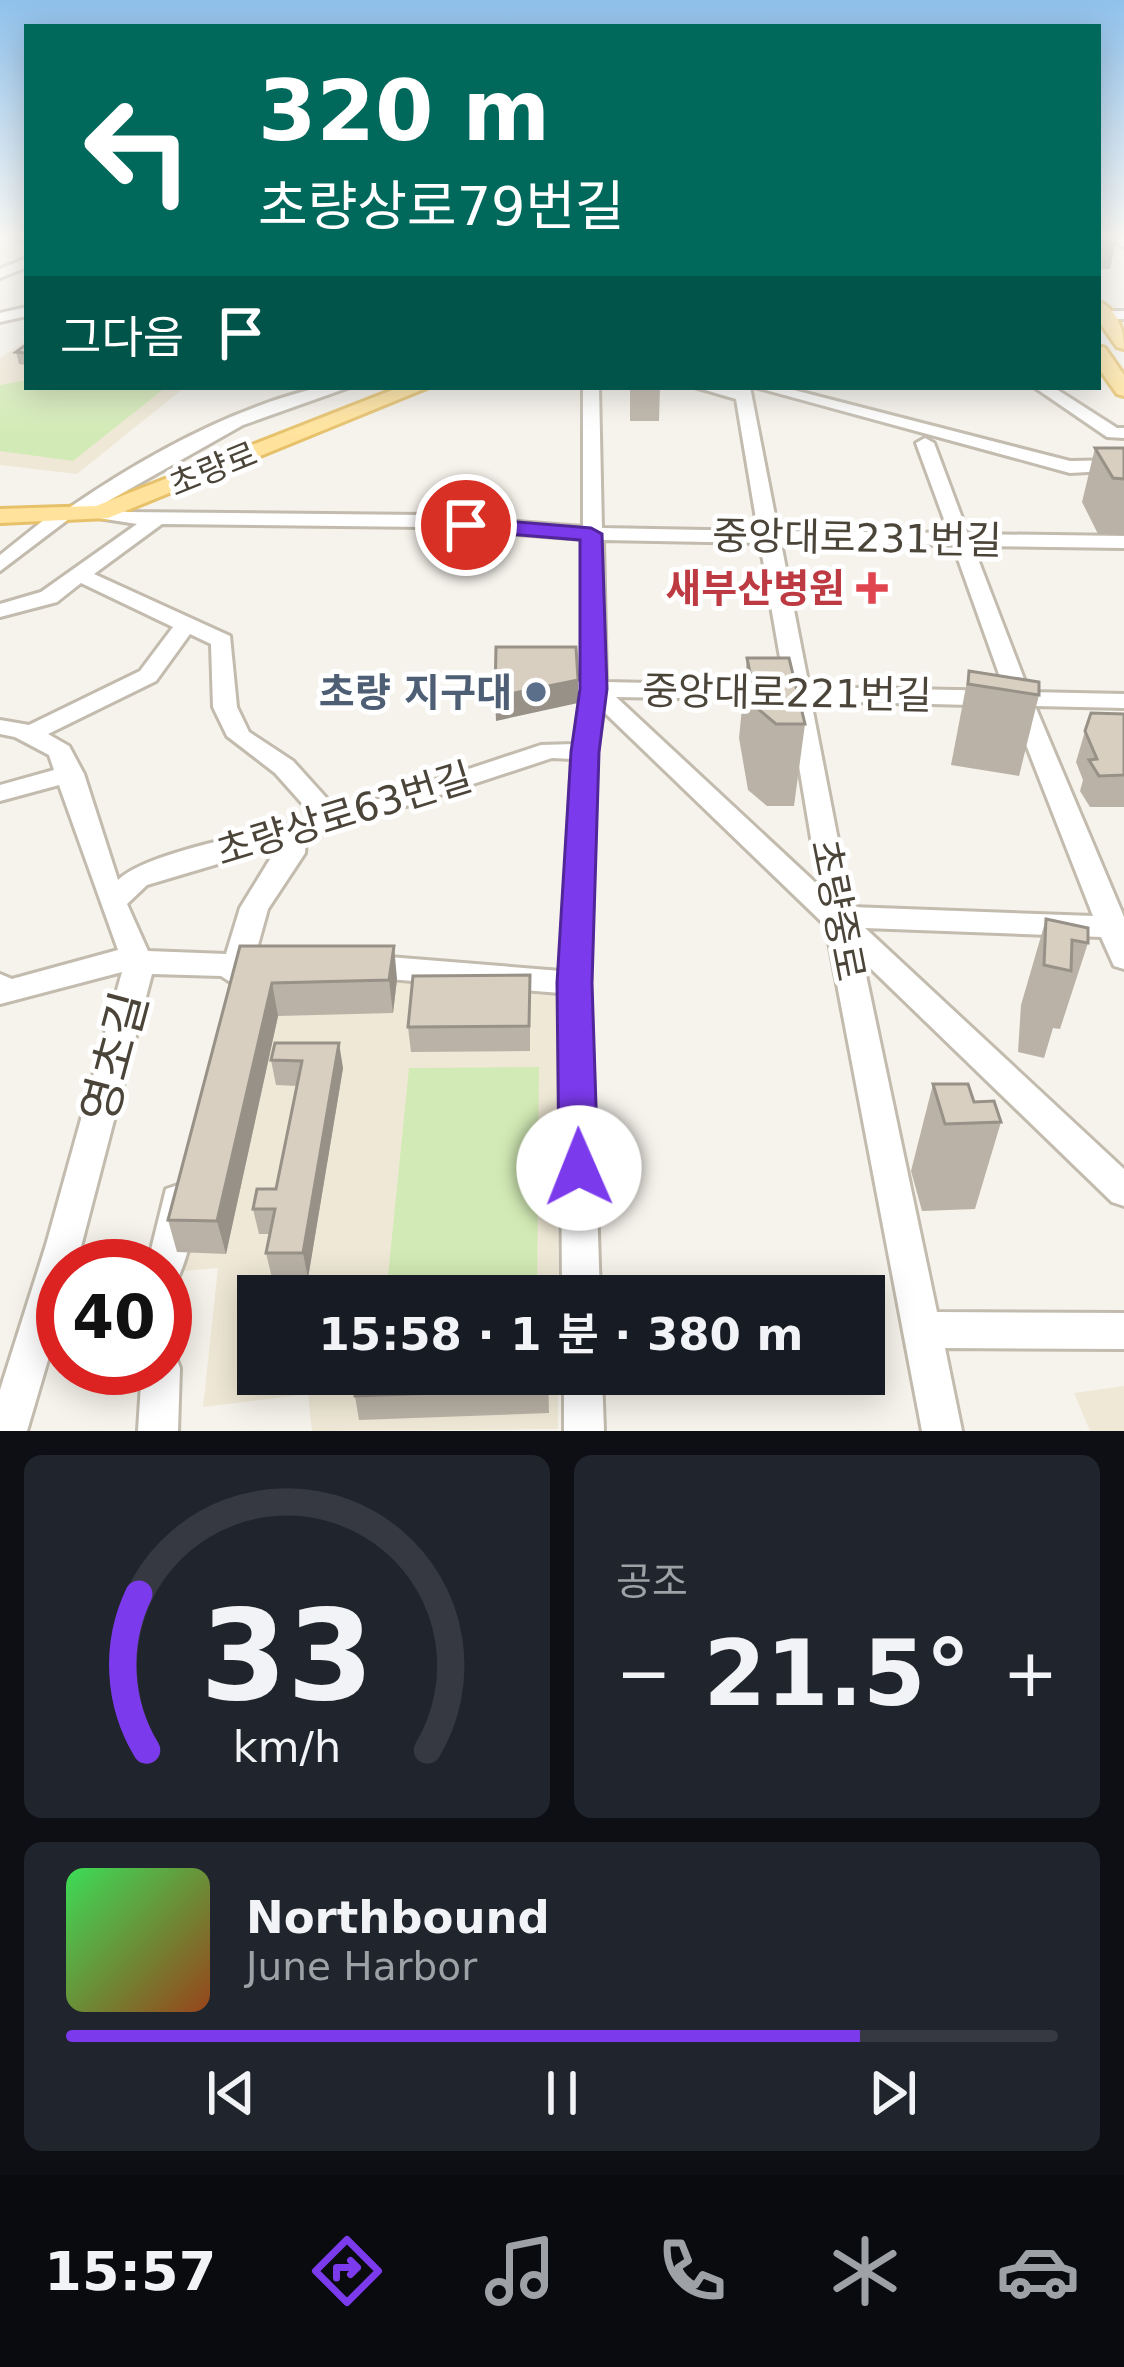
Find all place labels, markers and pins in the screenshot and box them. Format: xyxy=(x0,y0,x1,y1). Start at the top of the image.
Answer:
pin xyxy=(415,474,517,576)
place label: 새부산병원 xyxy=(666,566,845,611)
marker: 새부산병원 xyxy=(856,572,888,604)
place label: 초량 지구대 xyxy=(319,670,512,715)
marker: 초량 지구대 xyxy=(523,679,549,705)

